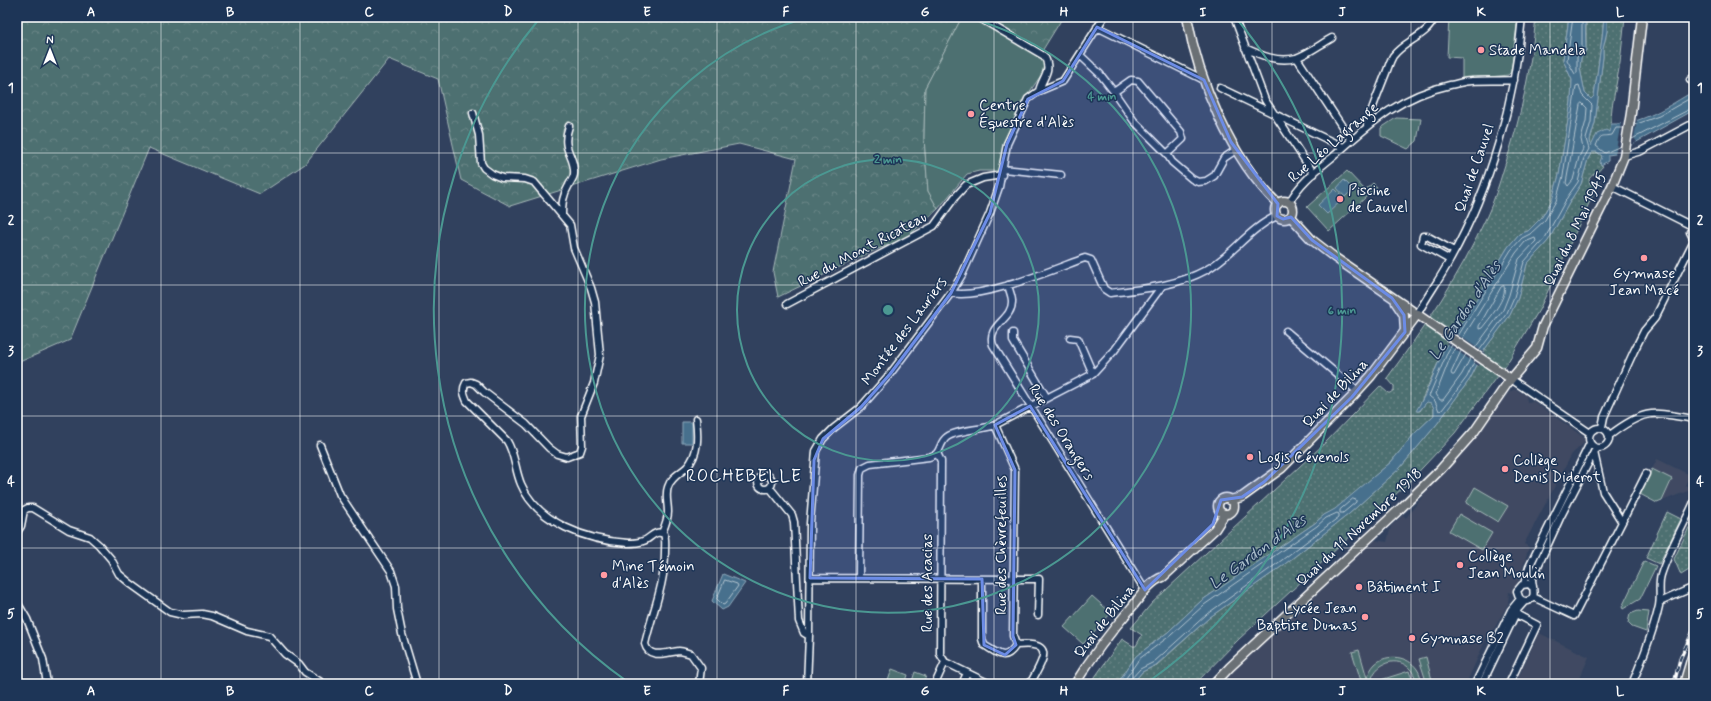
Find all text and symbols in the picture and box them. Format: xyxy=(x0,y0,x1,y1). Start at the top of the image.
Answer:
text: A xyxy=(87,4,95,21)
text: B xyxy=(226,4,235,21)
text: C xyxy=(364,4,374,21)
text: D xyxy=(504,4,513,21)
text: E xyxy=(643,4,651,21)
text: F xyxy=(783,4,790,21)
text: G xyxy=(921,4,930,21)
text: H xyxy=(1060,4,1069,21)
text: I xyxy=(1200,4,1207,21)
text: J xyxy=(1338,4,1346,21)
text: K xyxy=(1476,4,1486,21)
text: L xyxy=(1616,4,1625,21)
north arrow xyxy=(30,30,70,70)
text: N xyxy=(46,34,54,48)
place label: Stade Mandela xyxy=(1489,41,1586,61)
marker: Stade Mandela xyxy=(1476,45,1486,55)
text: 1 xyxy=(8,80,14,97)
text: 1 xyxy=(1697,80,1703,97)
text: 4 min xyxy=(1087,89,1117,105)
place label: Centre Équestre d'Alès xyxy=(979,96,1075,133)
street label: Rue Léo Lagrange xyxy=(1284,98,1384,188)
marker: Centre Équestre d'Alès xyxy=(966,109,976,119)
street label: Quai de Cauvel xyxy=(1450,121,1499,215)
text: 2 min xyxy=(874,152,902,168)
street label: Quai du 8 Mai 1945 xyxy=(1540,169,1612,290)
place label: Piscine de Cauvel xyxy=(1348,181,1408,218)
marker: Piscine de Cauvel xyxy=(1335,194,1345,204)
street label: Rue du Mont Ricateau xyxy=(795,207,930,292)
text: 2 xyxy=(8,212,15,229)
text: 2 xyxy=(1697,212,1704,229)
marker: Gymnase Jean Macé xyxy=(1639,253,1649,263)
water label: Le Gardon d'Alès xyxy=(1424,256,1507,364)
place label: Gymnase Jean Macé xyxy=(1609,264,1679,301)
street label: Montée des Lauriers xyxy=(857,273,952,390)
centre of rings xyxy=(881,303,895,317)
text: 6 min xyxy=(1328,303,1356,319)
text: 3 xyxy=(8,343,14,360)
text: 3 xyxy=(1697,343,1703,360)
street label: Quai de Bilina xyxy=(1299,355,1373,433)
street label: Rue des Orangers xyxy=(1023,381,1099,485)
place label: Logis Cévenols xyxy=(1258,448,1350,469)
place label: Collège Denis Diderot xyxy=(1513,451,1602,488)
marker: Logis Cévenols xyxy=(1245,452,1255,462)
street label: Quai du 11 Novembre 1918 xyxy=(1292,464,1427,591)
marker: Collège Denis Diderot xyxy=(1500,464,1510,474)
district label: ROCHEBELLE xyxy=(686,465,802,487)
text: 4 xyxy=(7,474,15,491)
text: 4 xyxy=(1696,474,1704,491)
street label: Rue des Chèvrefeuilles xyxy=(992,475,1012,615)
water label: Le Gardon d'Alès xyxy=(1205,509,1312,594)
street label: Rue des Acacias xyxy=(918,533,938,632)
place label: Collège Jean Moulin xyxy=(1468,547,1545,584)
place label: Mine Témoin d'Alès xyxy=(612,557,695,594)
marker: Collège Jean Moulin xyxy=(1455,560,1465,570)
marker: Mine Témoin d'Alès xyxy=(599,570,609,580)
place label: Bâtiment I xyxy=(1367,578,1441,598)
street label: Quai de Bilina xyxy=(1070,581,1140,662)
marker: Bâtiment I xyxy=(1354,582,1364,592)
place label: Lycée Jean Baptiste Dumas xyxy=(1257,599,1357,636)
text: 5 xyxy=(7,606,15,623)
text: 5 xyxy=(1696,606,1704,623)
marker: Lycée Jean Baptiste Dumas xyxy=(1360,612,1370,622)
place label: Gymnase B2 xyxy=(1420,629,1504,649)
marker: Gymnase B2 xyxy=(1407,633,1417,643)
text: A xyxy=(87,683,95,700)
text: B xyxy=(226,683,235,700)
text: C xyxy=(364,683,374,700)
text: D xyxy=(504,683,513,700)
text: E xyxy=(643,683,651,700)
text: F xyxy=(783,683,790,700)
text: G xyxy=(921,683,930,700)
text: H xyxy=(1060,683,1069,700)
text: I xyxy=(1200,683,1207,700)
text: J xyxy=(1338,683,1346,700)
text: K xyxy=(1476,683,1486,700)
text: L xyxy=(1616,683,1625,700)

